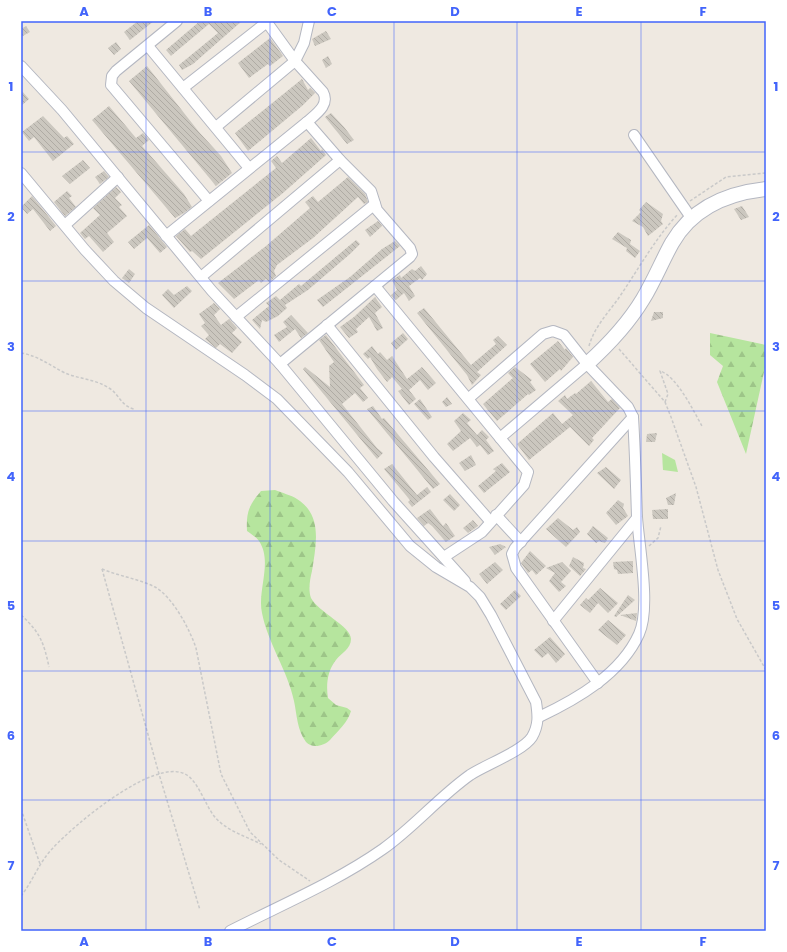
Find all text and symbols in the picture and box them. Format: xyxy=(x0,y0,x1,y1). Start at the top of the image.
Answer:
text: A xyxy=(79,2,89,21)
text: B xyxy=(204,2,213,21)
text: C xyxy=(327,2,337,21)
text: D xyxy=(450,2,460,21)
text: E xyxy=(575,2,583,21)
text: F xyxy=(699,2,707,21)
text: 1 xyxy=(9,77,13,96)
text: 1 xyxy=(774,77,778,96)
text: 2 xyxy=(7,207,15,226)
text: 2 xyxy=(772,207,780,226)
text: 3 xyxy=(7,337,15,356)
text: 3 xyxy=(772,337,780,356)
text: 4 xyxy=(7,467,16,486)
text: 4 xyxy=(772,467,781,486)
text: 5 xyxy=(7,596,15,615)
text: 5 xyxy=(772,596,780,615)
text: 6 xyxy=(7,726,15,745)
text: 6 xyxy=(772,726,780,745)
text: 7 xyxy=(8,856,15,875)
text: 7 xyxy=(773,856,780,875)
text: A xyxy=(79,932,89,951)
text: B xyxy=(204,932,213,951)
text: C xyxy=(327,932,337,951)
text: D xyxy=(450,932,460,951)
text: E xyxy=(575,932,583,951)
text: F xyxy=(699,932,707,951)

